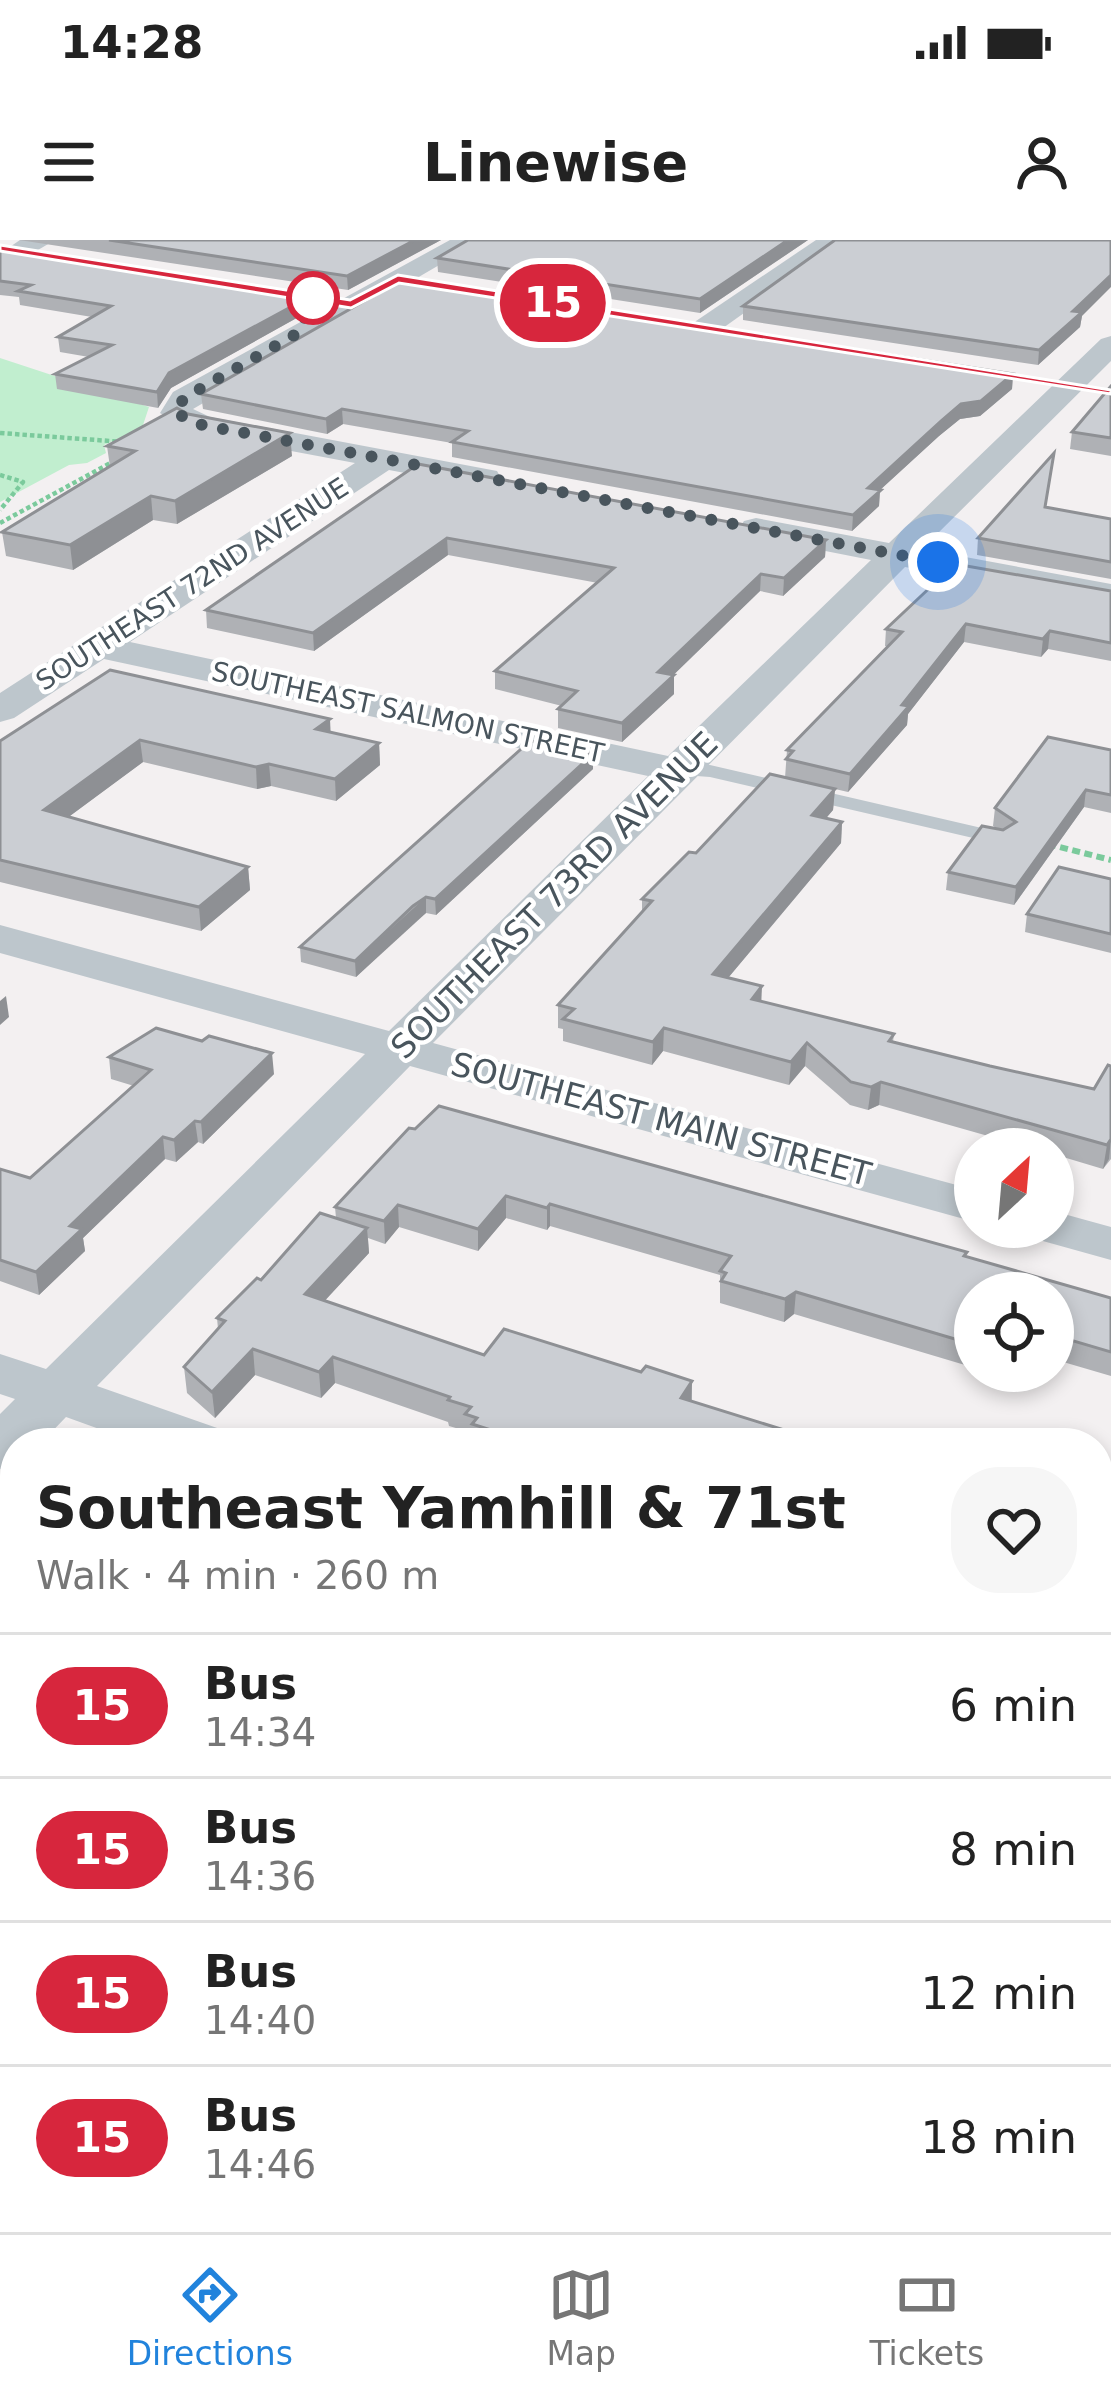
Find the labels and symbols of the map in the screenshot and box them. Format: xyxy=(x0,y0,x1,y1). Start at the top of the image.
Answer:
line badge: 15 xyxy=(499,264,607,342)
unlabelled marker xyxy=(288,273,338,323)
street label: SOUTHEAST 72ND AVENUE xyxy=(30,471,354,697)
your location xyxy=(908,532,968,592)
street label: SOUTHEAST SALMON STREET xyxy=(209,655,607,769)
street label: SOUTHEAST 73RD AVENUE xyxy=(383,724,725,1066)
street label: SOUTHEAST MAIN STREET xyxy=(447,1044,876,1194)
north arrow xyxy=(954,1128,1074,1248)

